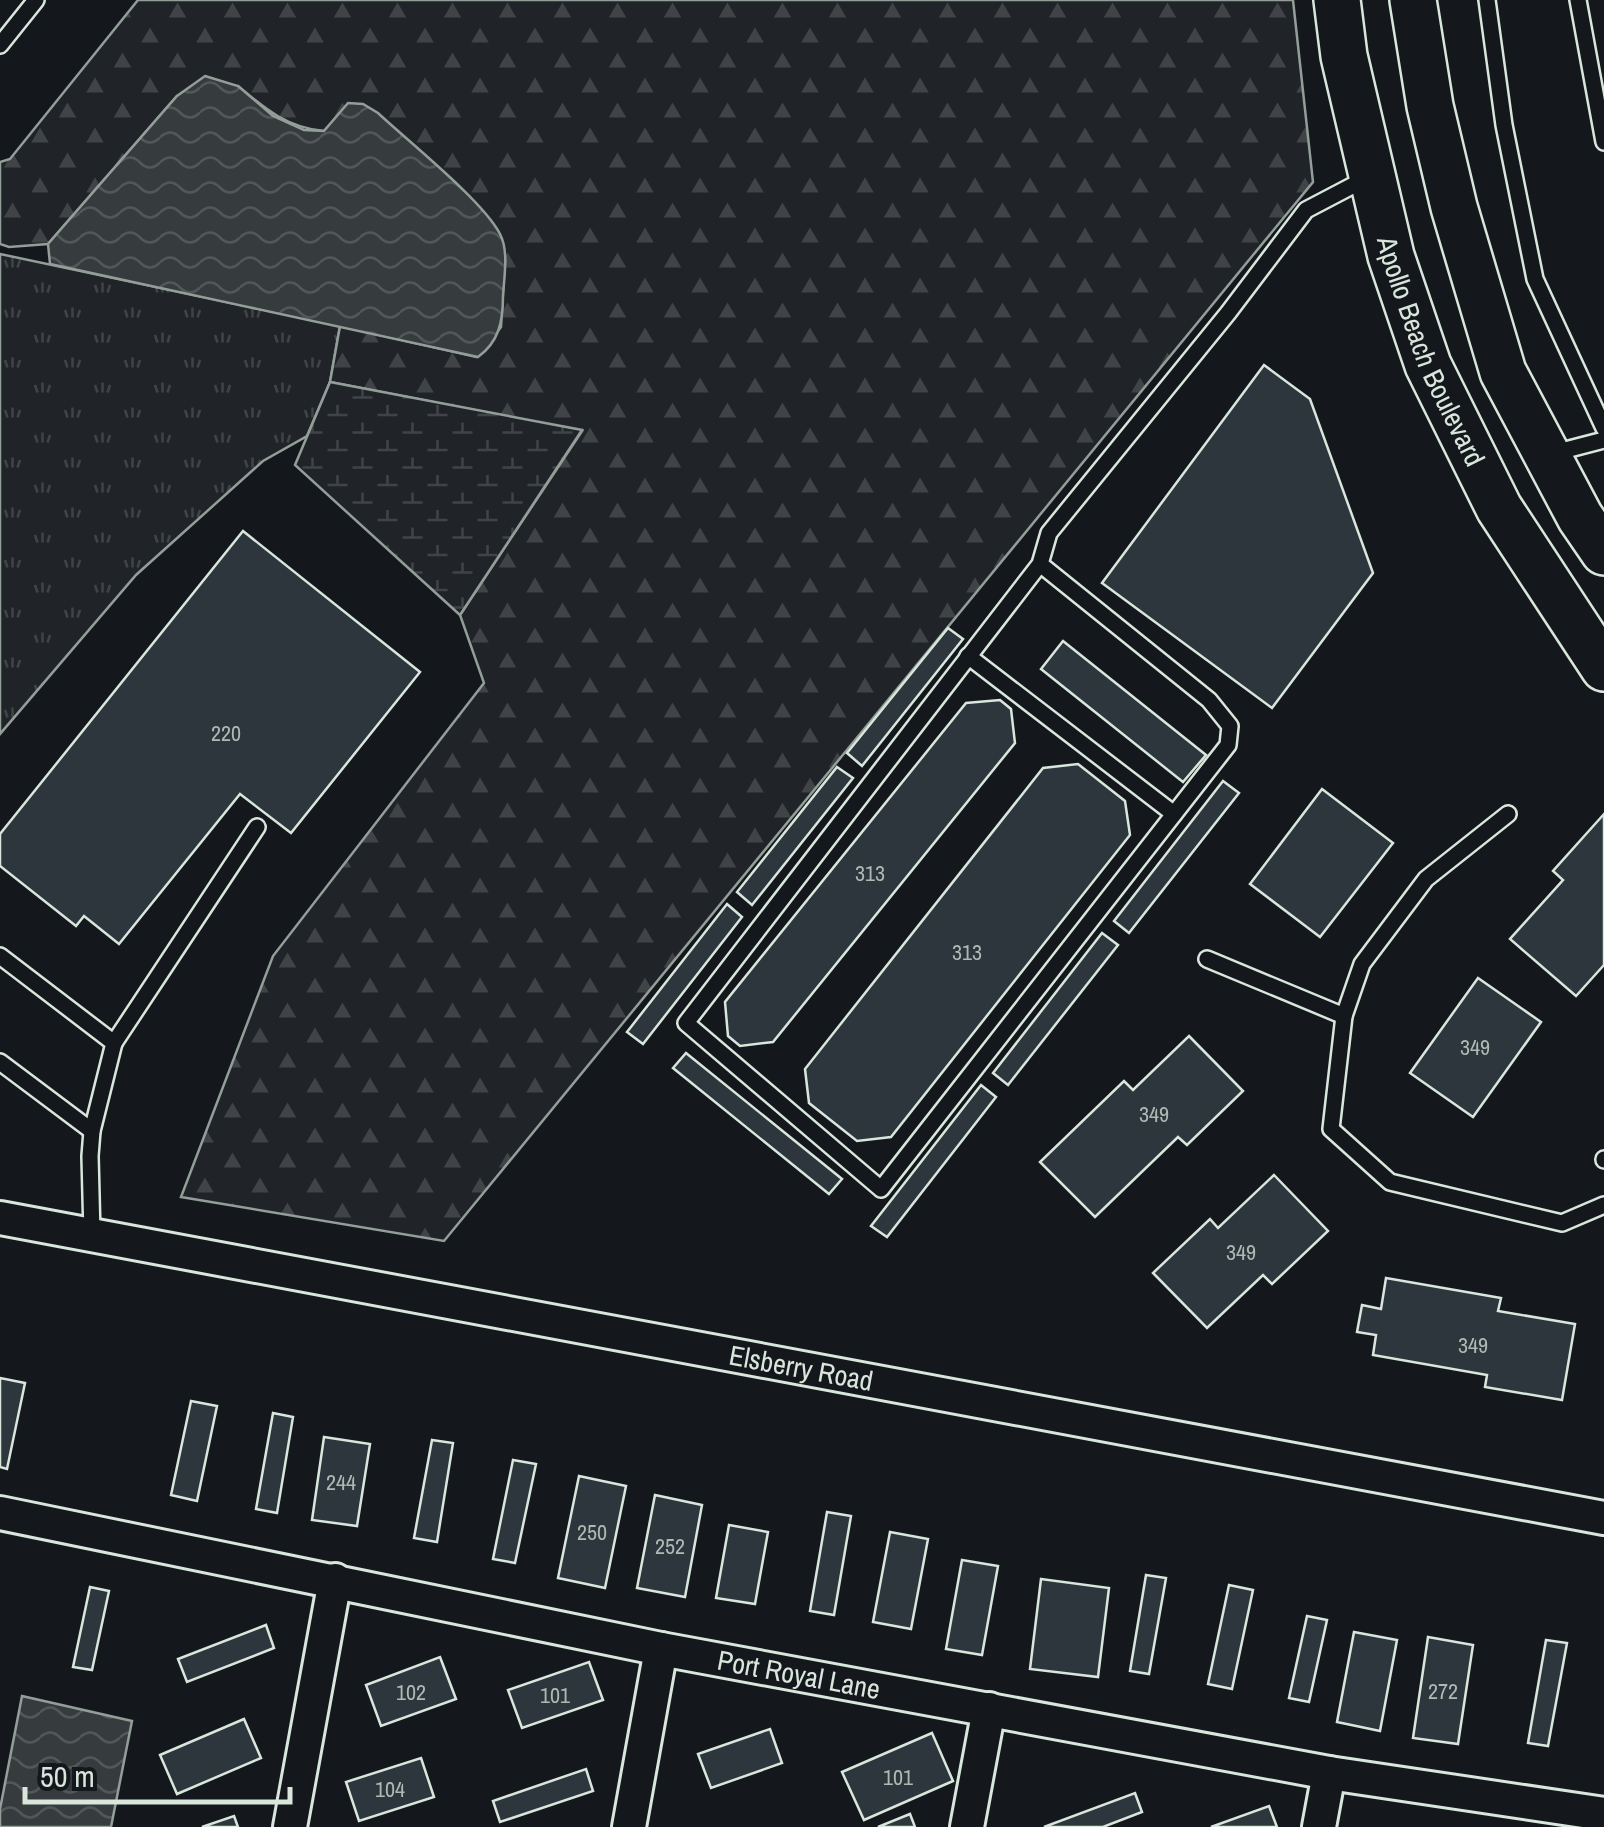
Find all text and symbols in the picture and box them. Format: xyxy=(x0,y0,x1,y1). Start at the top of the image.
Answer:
street label: Apollo Beach Boulevard xyxy=(1368,232,1494,473)
house number: 220 xyxy=(211,718,241,748)
house number: 313 xyxy=(855,858,885,888)
house number: 313 xyxy=(952,937,982,967)
house number: 349 xyxy=(1460,1032,1490,1062)
house number: 349 xyxy=(1139,1099,1169,1129)
house number: 349 xyxy=(1226,1237,1256,1267)
house number: 349 xyxy=(1458,1330,1488,1360)
street label: Elsberry Road xyxy=(726,1336,876,1400)
house number: 244 xyxy=(326,1467,356,1497)
house number: 250 xyxy=(577,1517,607,1547)
house number: 252 xyxy=(655,1531,685,1561)
street label: Port Royal Lane xyxy=(714,1641,883,1708)
house number: 272 xyxy=(1428,1676,1458,1706)
house number: 102 xyxy=(396,1677,426,1707)
house number: 101 xyxy=(540,1680,570,1710)
scale bar xyxy=(25,1742,290,1804)
text: 50 m xyxy=(40,1756,95,1796)
house number: 101 xyxy=(883,1762,913,1792)
house number: 104 xyxy=(375,1774,405,1804)

